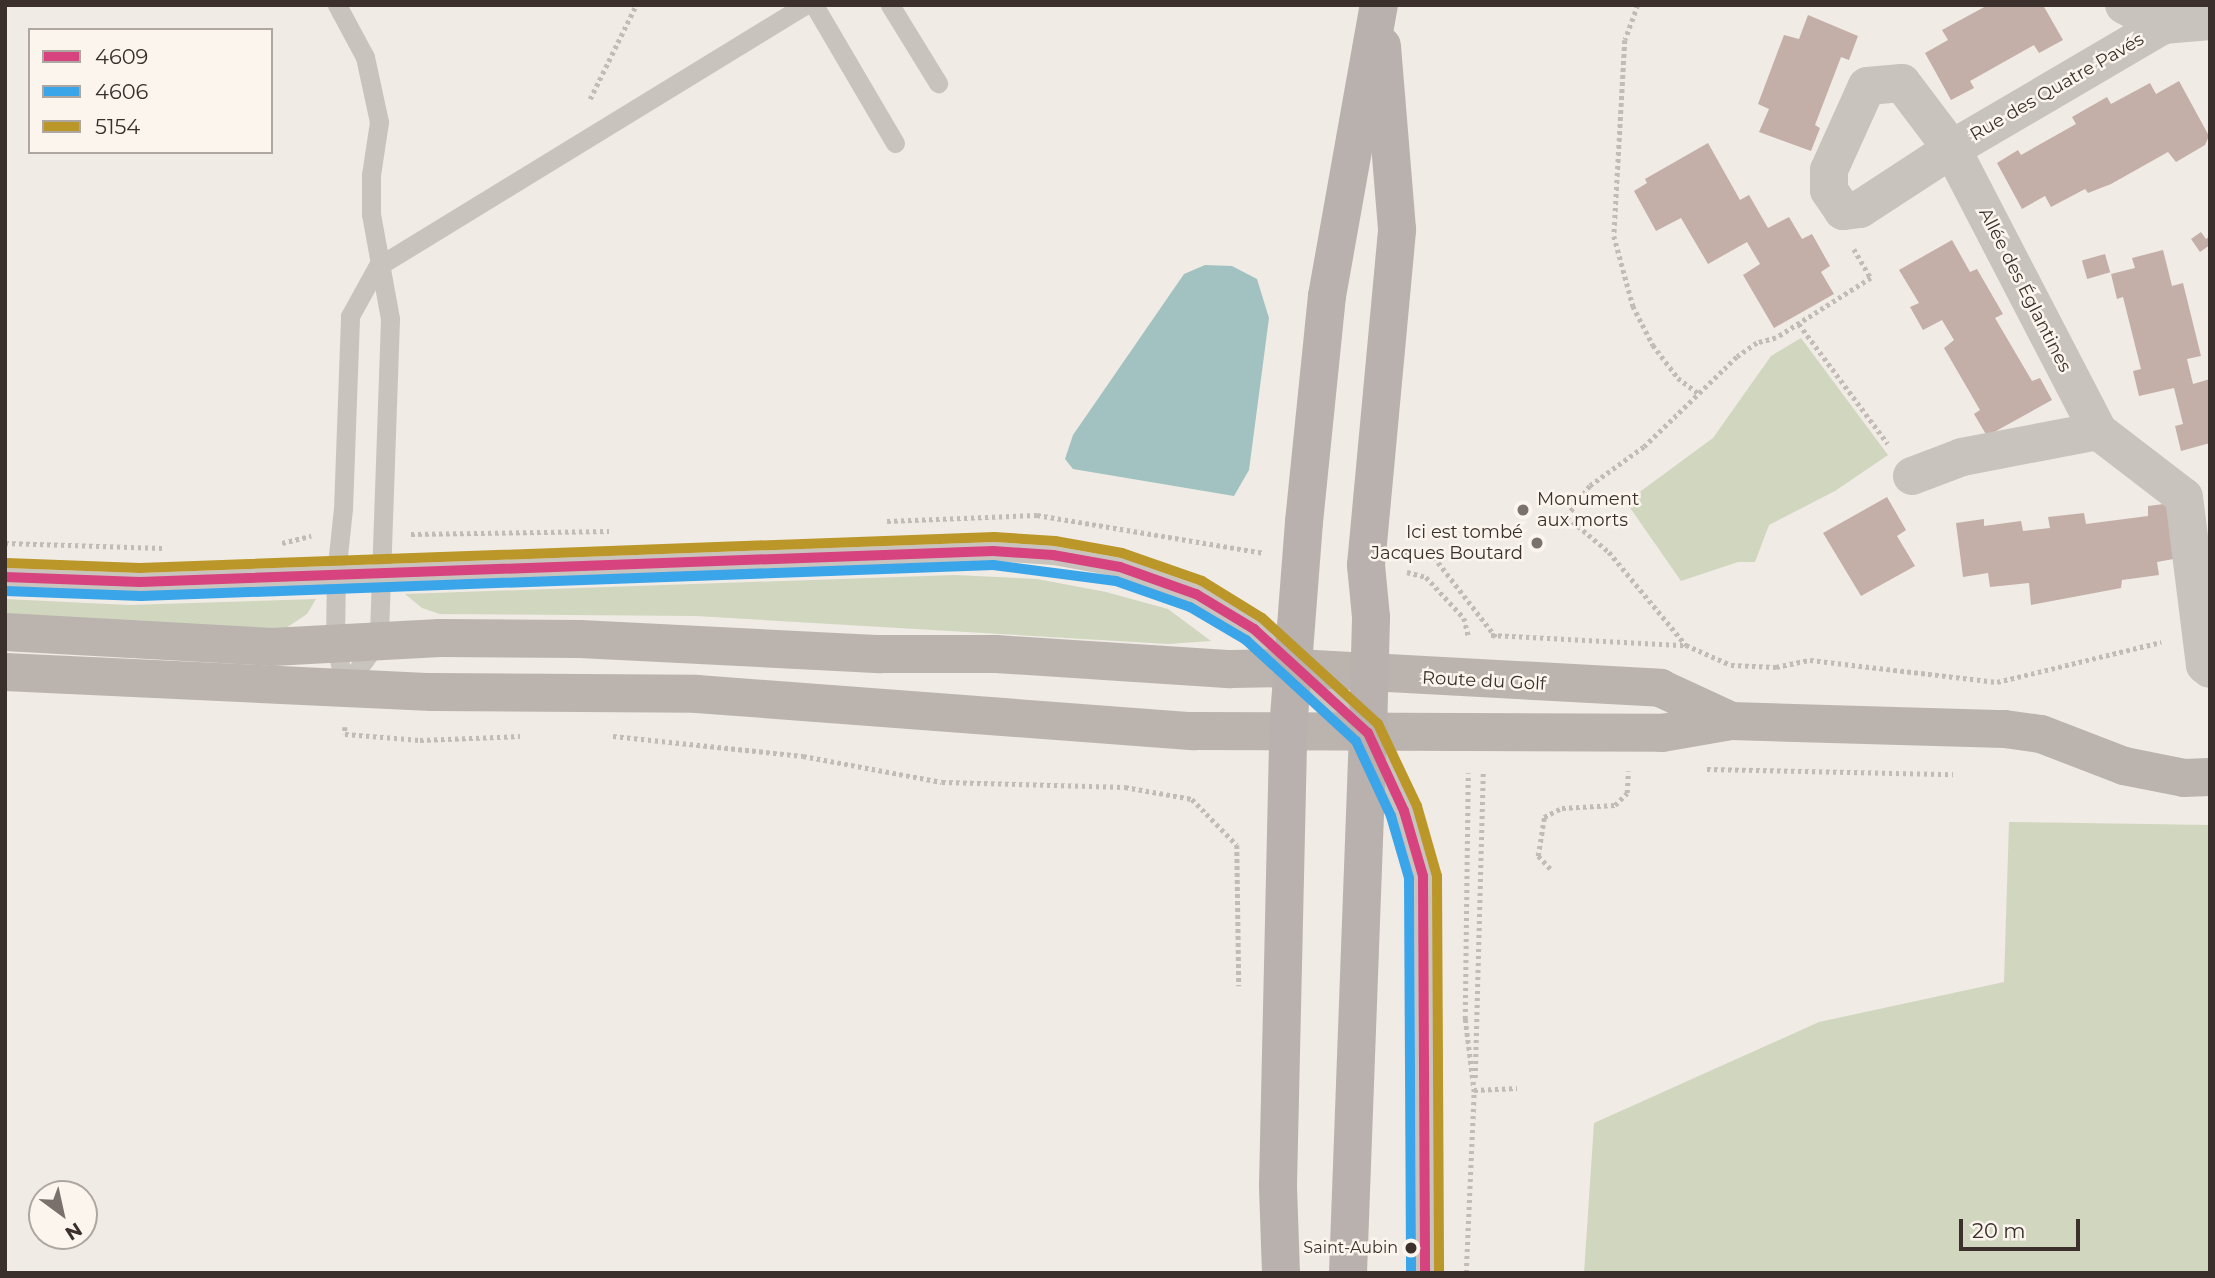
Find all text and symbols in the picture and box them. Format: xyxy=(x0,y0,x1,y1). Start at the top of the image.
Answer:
legend xyxy=(28,28,273,154)
street label: Rue des Quatre Pavés xyxy=(1966,28,2148,146)
text: 4609 xyxy=(95,44,148,69)
text: 4606 xyxy=(95,79,148,104)
text: 5154 xyxy=(95,114,140,139)
street label: Allée des Églantines xyxy=(1974,204,2076,376)
place label: Monument aux morts xyxy=(1537,489,1639,532)
marker: Monument aux morts xyxy=(1515,502,1531,518)
place label: Ici est tombé Jacques Boutard xyxy=(1371,522,1523,564)
marker: Ici est tombé Jacques Boutard xyxy=(1529,535,1545,551)
street label: Route du Golf xyxy=(1421,667,1547,695)
north arrow xyxy=(28,1180,98,1250)
scale bar xyxy=(1963,1204,2084,1248)
text: N xyxy=(61,1218,86,1245)
text: 20 m xyxy=(1972,1218,2026,1243)
place label: Saint-Aubin xyxy=(1303,1238,1398,1258)
marker: Saint-Aubin xyxy=(1404,1241,1418,1255)

